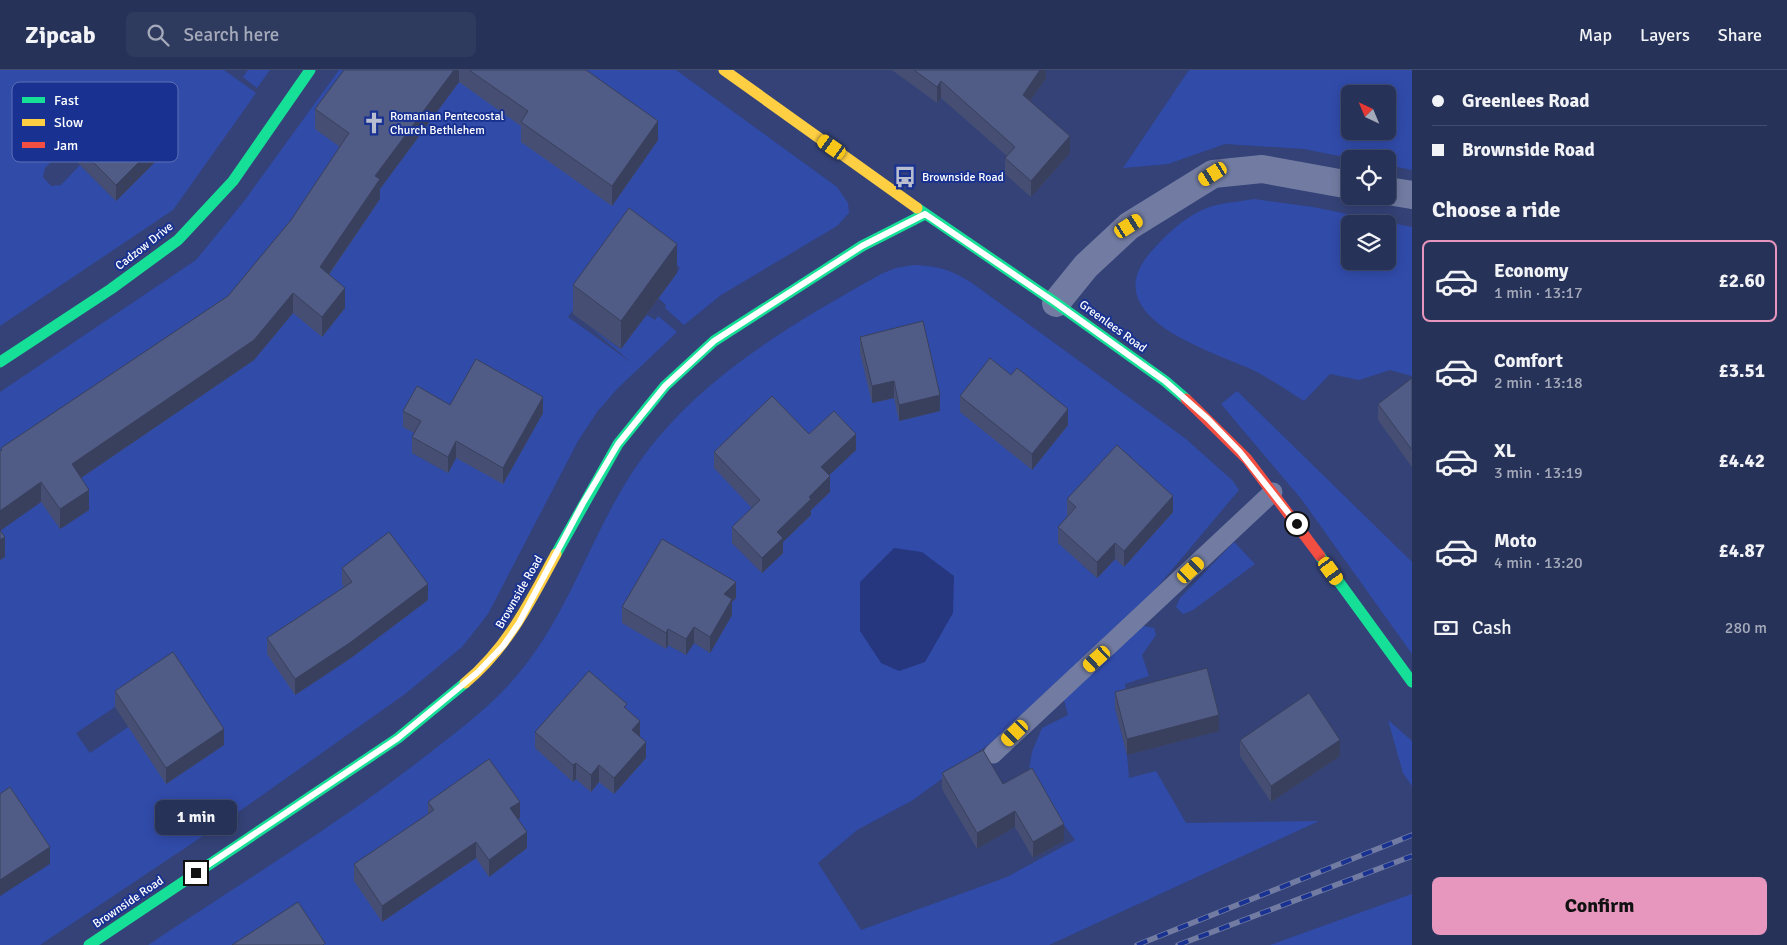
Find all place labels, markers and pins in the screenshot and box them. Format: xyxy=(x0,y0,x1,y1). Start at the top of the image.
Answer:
place label: Romanian Pentecostal Church Bethlehem xyxy=(390,109,504,138)
church icon: Romanian Pentecostal Church Bethlehem xyxy=(361,110,387,136)
bus stop icon: Brownside Road xyxy=(892,164,918,190)
place label: Brownside Road xyxy=(922,170,1004,185)

